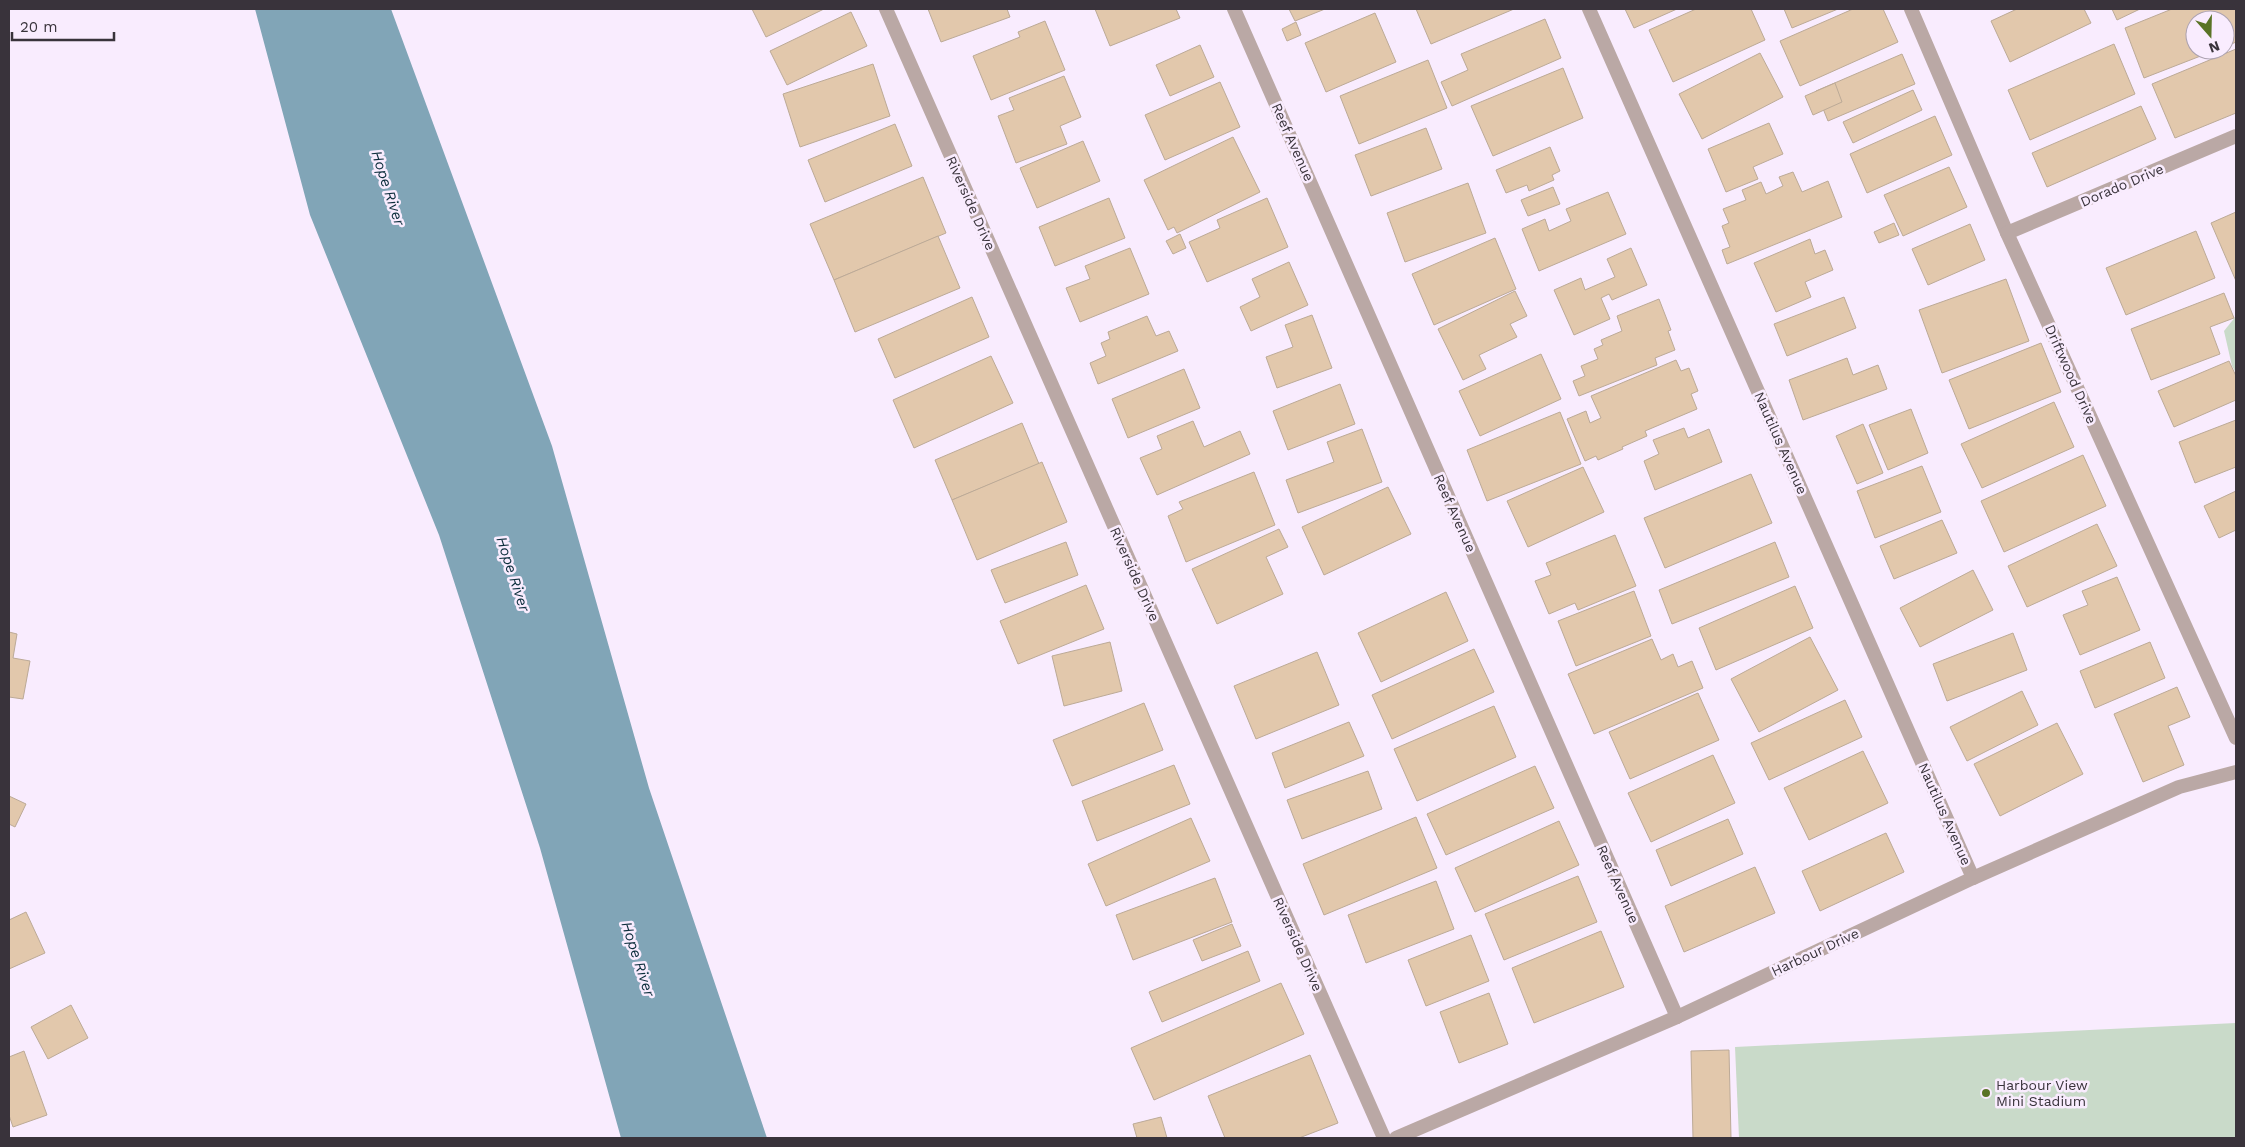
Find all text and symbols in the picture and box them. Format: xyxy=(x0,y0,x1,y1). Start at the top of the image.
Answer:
scale bar xyxy=(12,10,115,42)
north arrow xyxy=(2185,10,2235,60)
text: 20 m xyxy=(20,18,58,36)
text: N xyxy=(2207,38,2222,57)
street label: Reef Avenue xyxy=(1269,100,1317,184)
water label: Hope River xyxy=(367,148,409,229)
street label: Riverside Drive xyxy=(943,153,999,253)
street label: Dorado Drive xyxy=(2078,160,2166,210)
street label: Driftwood Drive xyxy=(2042,322,2100,426)
street label: Nautilus Avenue xyxy=(1751,389,1811,497)
street label: Reef Avenue xyxy=(1431,471,1479,555)
street label: Riverside Drive xyxy=(1107,524,1163,624)
water label: Hope River xyxy=(492,534,534,615)
street label: Nautilus Avenue xyxy=(1915,760,1975,868)
street label: Reef Avenue xyxy=(1594,842,1642,926)
street label: Riverside Drive xyxy=(1270,894,1326,994)
water label: Hope River xyxy=(617,919,659,1000)
street label: Harbour Drive xyxy=(1769,925,1861,979)
place label: Harbour View Mini Stadium xyxy=(1996,1077,2088,1109)
marker: Harbour View Mini Stadium xyxy=(1980,1087,1992,1099)

